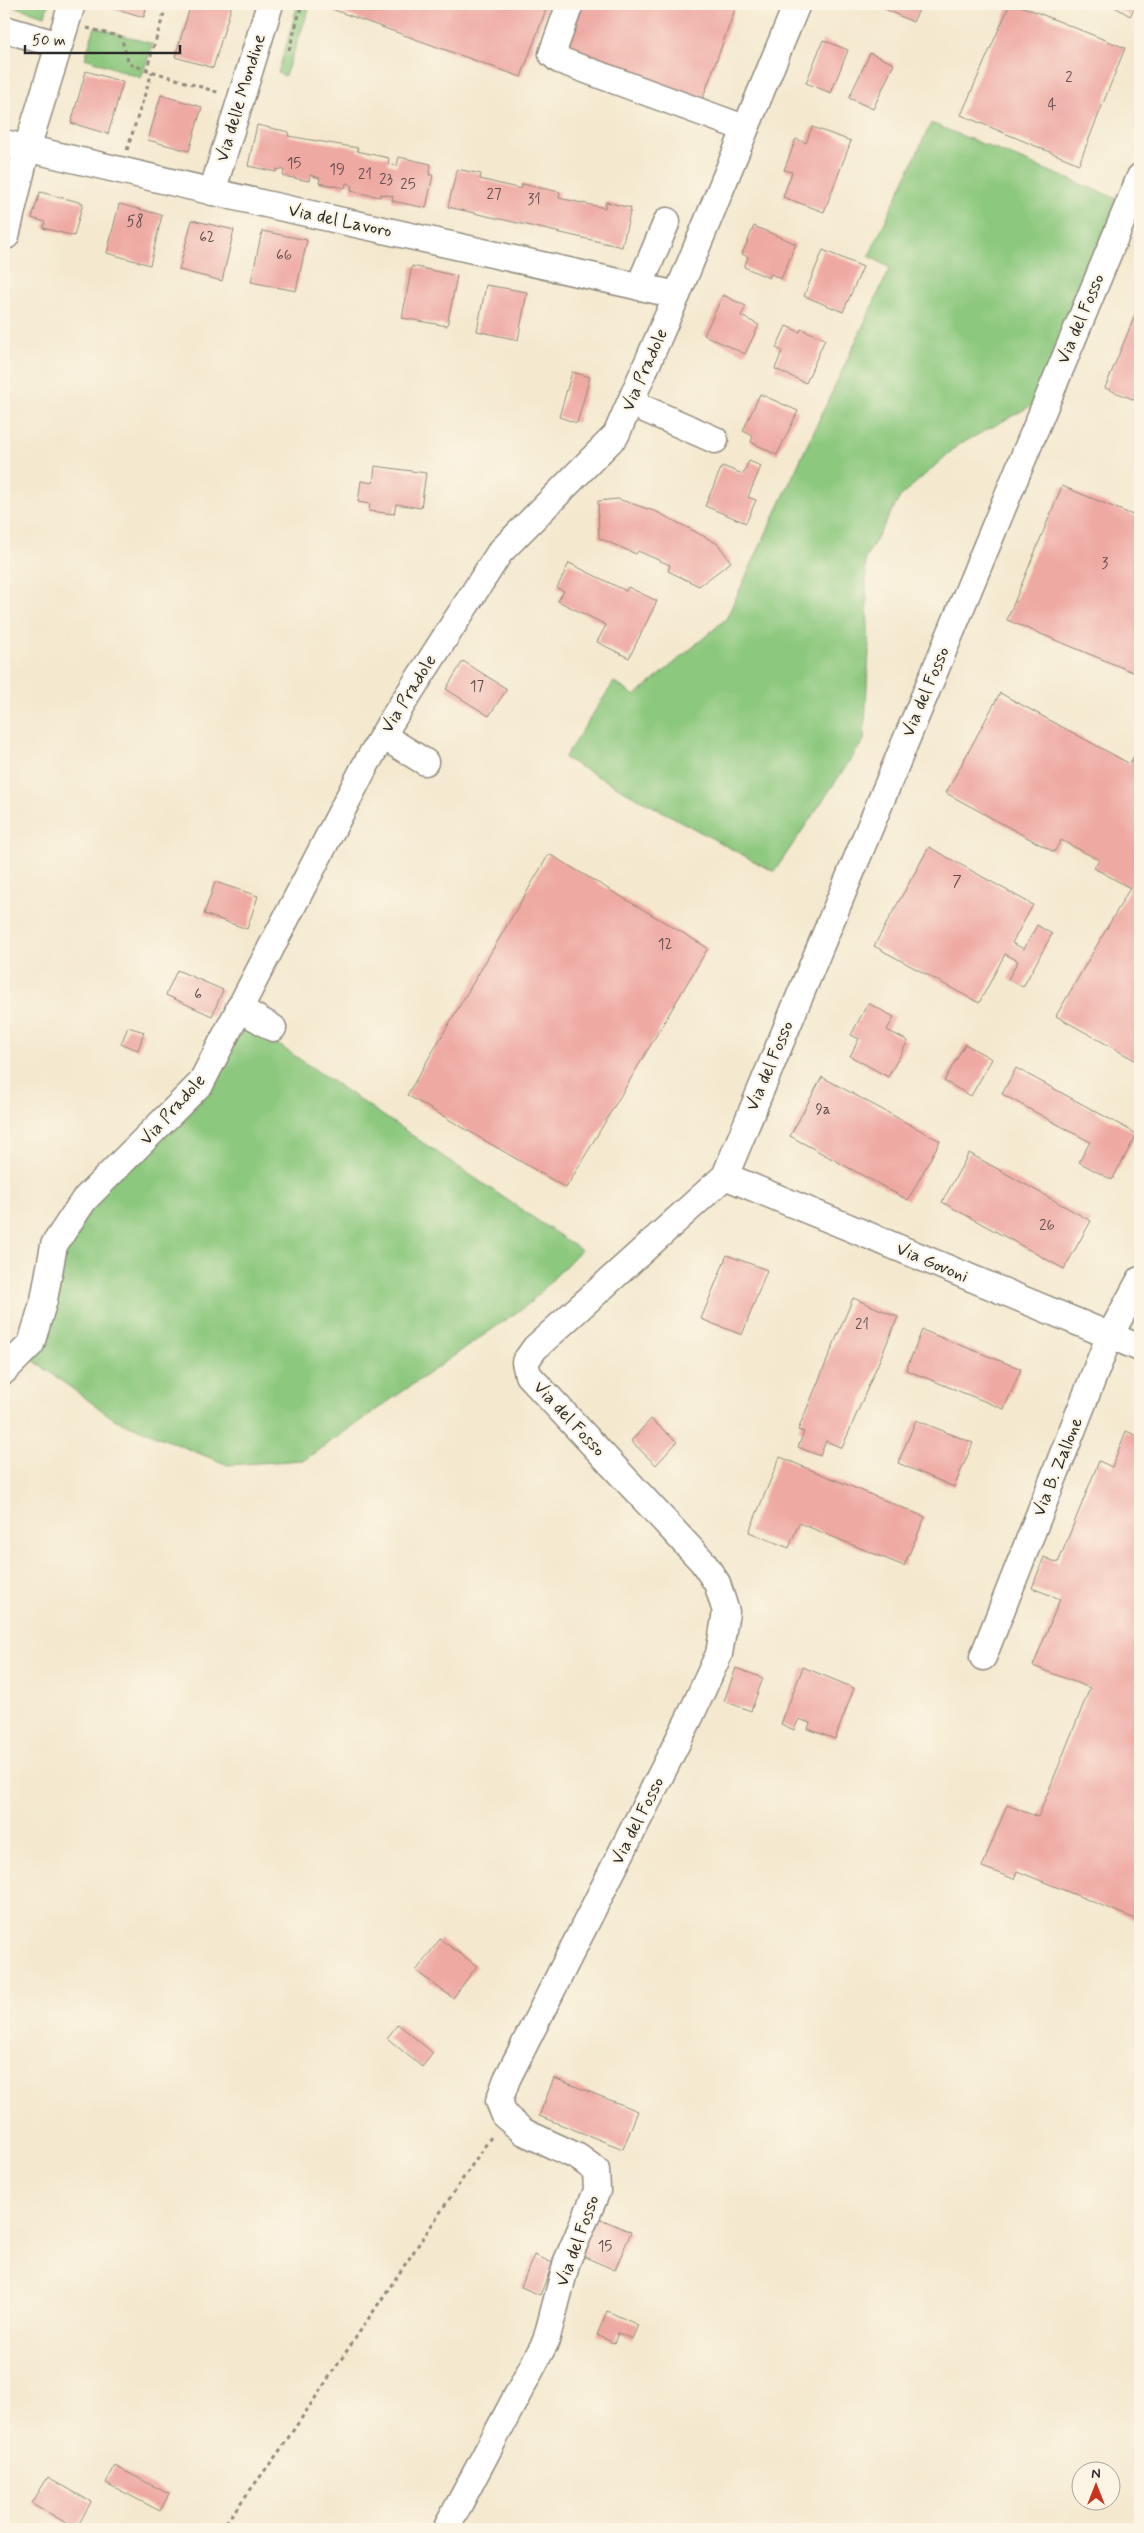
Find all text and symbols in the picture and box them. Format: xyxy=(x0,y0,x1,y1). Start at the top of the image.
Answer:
scale bar xyxy=(25,22,180,54)
text: 50 m xyxy=(32,31,66,51)
street label: Via delle Mondine xyxy=(210,31,272,165)
house number: 2 xyxy=(1065,68,1073,88)
house number: 4 xyxy=(1048,95,1057,115)
house number: 15 xyxy=(287,154,301,174)
house number: 19 xyxy=(329,160,345,180)
house number: 21 xyxy=(358,165,372,185)
house number: 23 xyxy=(379,170,393,190)
house number: 25 xyxy=(400,175,416,195)
house number: 27 xyxy=(487,185,502,205)
house number: 31 xyxy=(527,190,541,210)
street label: Via del Lavoro xyxy=(286,198,394,244)
house number: 58 xyxy=(126,212,144,232)
house number: 62 xyxy=(199,228,215,248)
house number: 66 xyxy=(276,246,292,266)
street label: Via del Fosso xyxy=(1051,270,1111,368)
street label: Via Pradole xyxy=(616,325,674,415)
house number: 3 xyxy=(1102,554,1109,574)
street label: Via del Fosso xyxy=(896,643,956,741)
street label: Via Pradole xyxy=(375,650,443,738)
house number: 17 xyxy=(470,677,485,697)
house number: 7 xyxy=(952,872,962,892)
house number: 12 xyxy=(658,935,672,955)
house number: 6 xyxy=(194,985,202,1005)
street label: Via del Fosso xyxy=(740,1017,800,1115)
street label: Via Pradole xyxy=(135,1069,211,1151)
house number: 9a xyxy=(815,1100,831,1120)
house number: 26 xyxy=(1039,1216,1055,1236)
street label: Via Govoni xyxy=(892,1237,972,1289)
house number: 21 xyxy=(855,1315,869,1335)
street label: Via del Fosso xyxy=(528,1376,610,1462)
street label: Via B. Zallone xyxy=(1027,1414,1089,1520)
street label: Via del Fosso xyxy=(606,1773,670,1869)
street label: Via del Fosso xyxy=(550,2192,606,2290)
house number: 15 xyxy=(598,2237,612,2257)
north arrow xyxy=(1072,2460,1122,2510)
text: N xyxy=(1091,2465,1101,2483)

